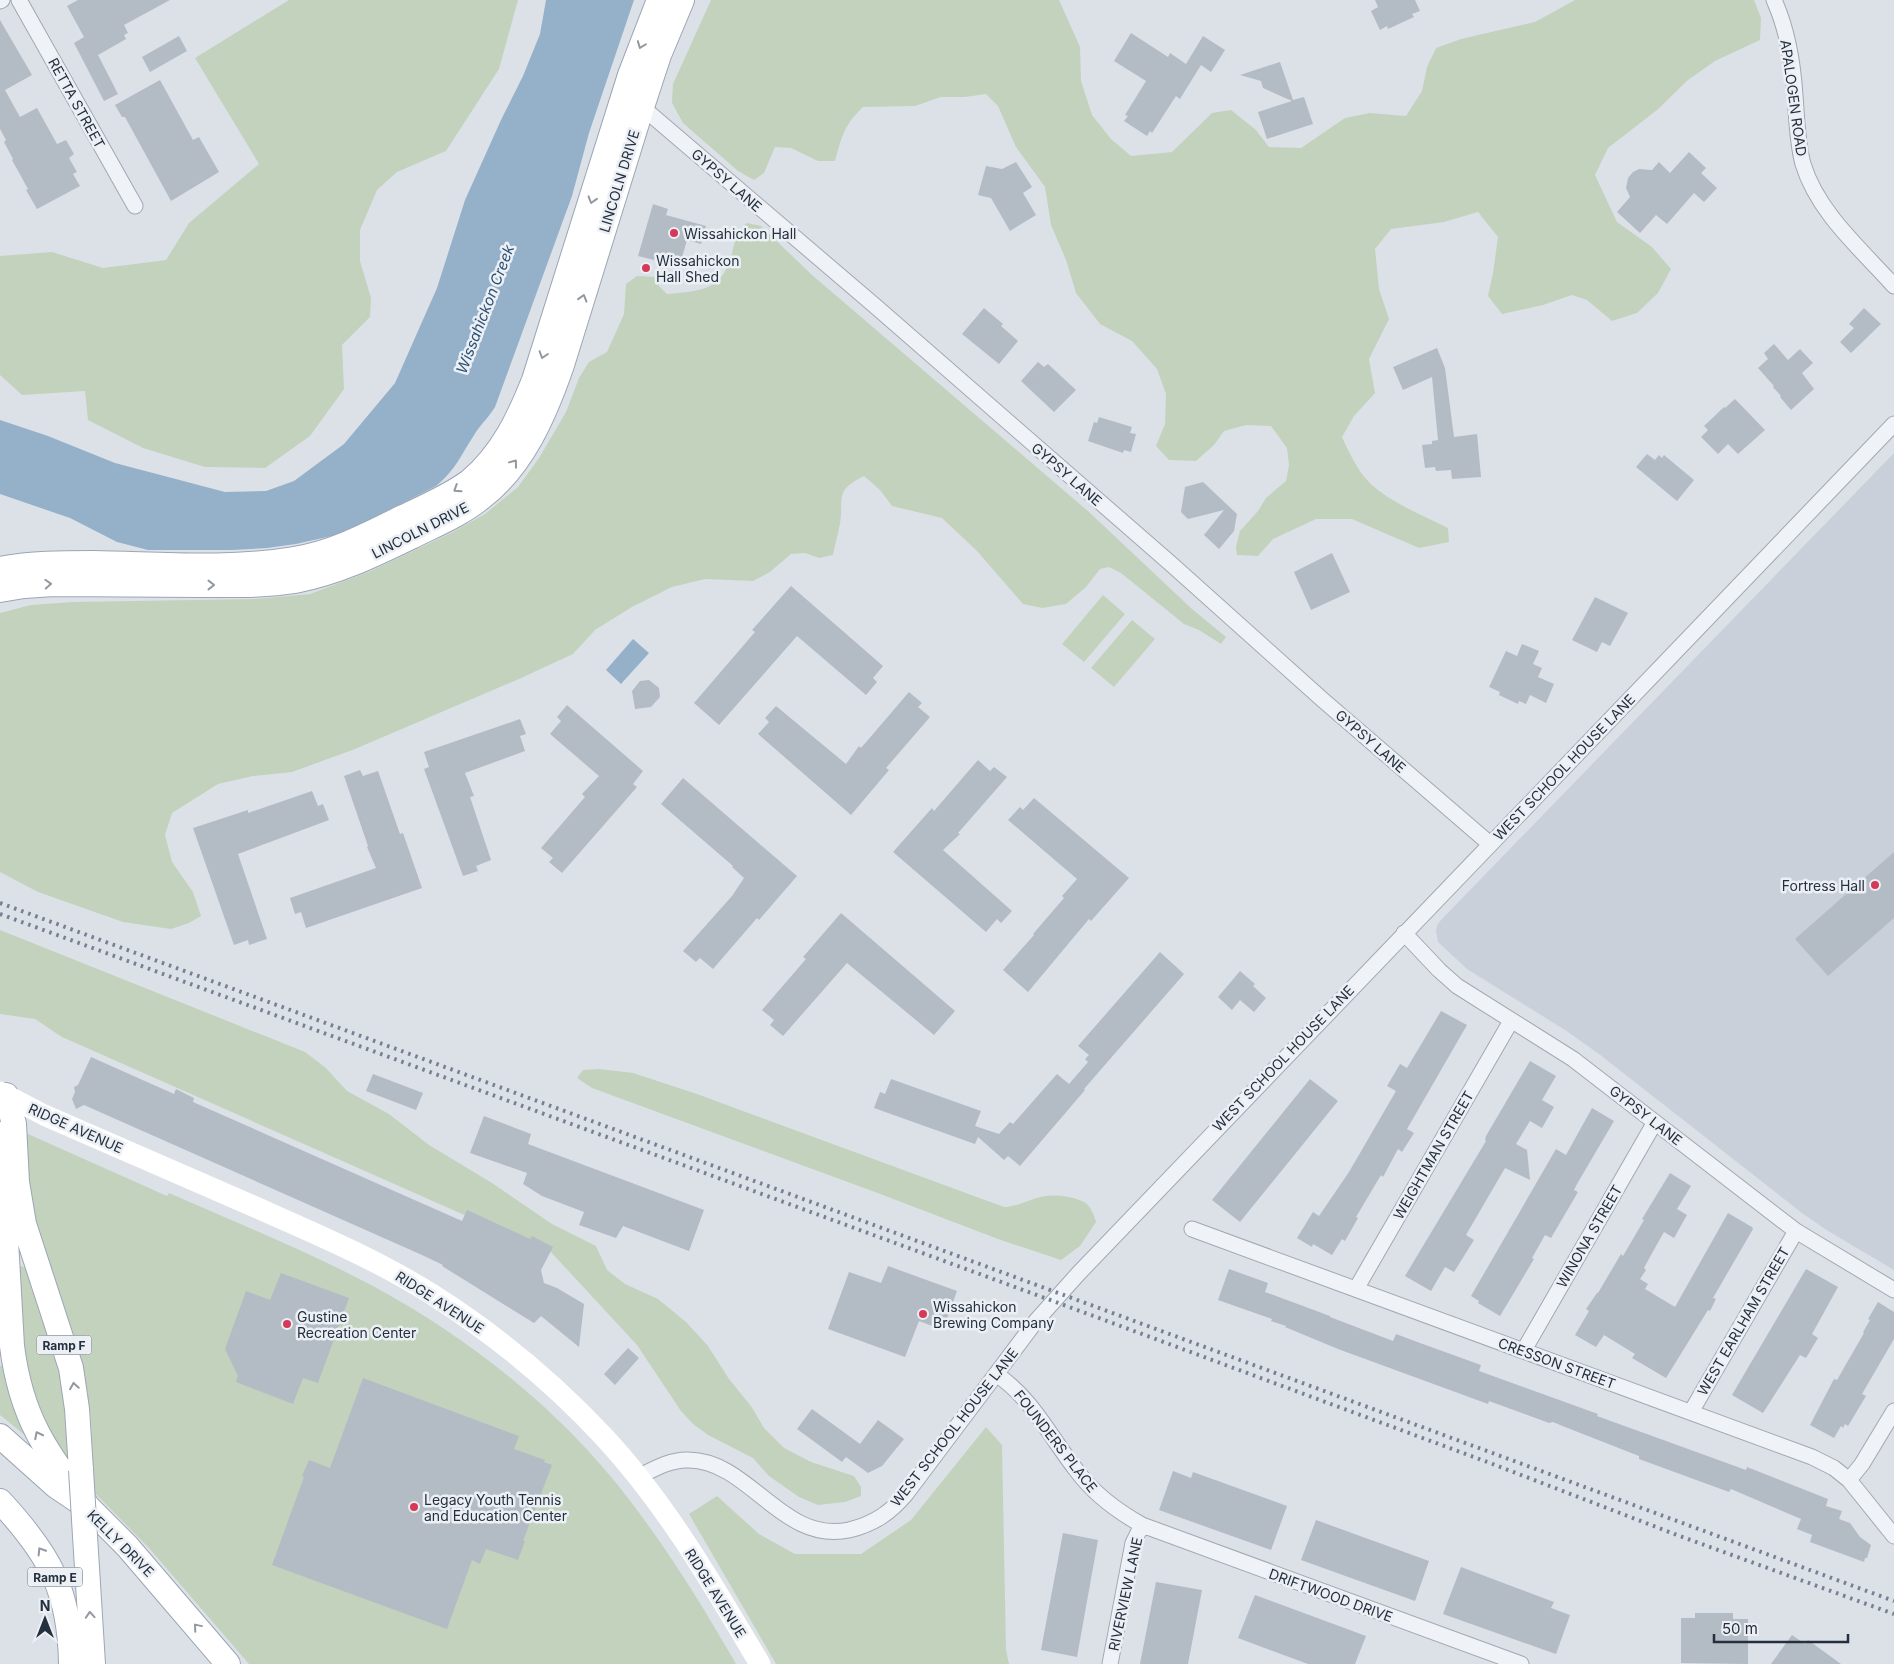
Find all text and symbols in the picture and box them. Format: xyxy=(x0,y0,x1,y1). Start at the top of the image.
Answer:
street label: APALOGEN ROAD xyxy=(1777,38,1811,158)
one-way arrow xyxy=(637,40,647,49)
street label: RETTA STREET xyxy=(45,55,109,151)
street label: LINCOLN DRIVE xyxy=(595,128,643,234)
street label: GYPSY LANE xyxy=(688,145,766,215)
one-way arrow xyxy=(587,195,597,204)
place label: Wissahickon Hall xyxy=(684,225,797,242)
marker: Wissahickon Hall xyxy=(668,227,680,239)
water label: Wissahickon Creek xyxy=(452,241,519,376)
place label: Wissahickon Hall Shed xyxy=(656,252,740,285)
marker: Wissahickon Hall Shed xyxy=(640,262,652,274)
one-way arrow xyxy=(578,294,588,303)
one-way arrow xyxy=(539,350,549,359)
street label: GYPSY LANE xyxy=(1028,439,1106,509)
one-way arrow xyxy=(508,459,517,469)
one-way arrow xyxy=(453,483,463,492)
street label: LINCOLN DRIVE xyxy=(369,498,471,562)
one-way arrow xyxy=(45,579,53,590)
one-way arrow xyxy=(208,580,215,590)
street label: WEST SCHOOL HOUSE LANE xyxy=(1490,690,1638,844)
street label: GYPSY LANE xyxy=(1332,706,1410,776)
place label: Fortress Hall xyxy=(1782,877,1865,894)
marker: Fortress Hall xyxy=(1869,879,1881,891)
street label: WEST SCHOOL HOUSE LANE xyxy=(1209,981,1357,1135)
street label: GYPSY LANE xyxy=(1606,1081,1686,1149)
street label: WEIGHTMAN STREET xyxy=(1389,1088,1477,1222)
street label: RIDGE AVENUE xyxy=(26,1100,126,1156)
street label: WINONA STREET xyxy=(1553,1182,1625,1290)
street label: WEST EARLHAM STREET xyxy=(1693,1244,1793,1398)
street label: RIDGE AVENUE xyxy=(393,1267,487,1337)
place label: Wissahickon Brewing Company xyxy=(933,1298,1054,1331)
place label: Gustine Recreation Center xyxy=(297,1308,416,1341)
marker: Wissahickon Brewing Company xyxy=(917,1308,929,1320)
marker: Gustine Recreation Center xyxy=(281,1318,293,1330)
street label: CRESSON STREET xyxy=(1496,1334,1618,1392)
road number: Ramp F xyxy=(36,1336,92,1354)
street label: WEST SCHOOL HOUSE LANE xyxy=(887,1344,1021,1510)
one-way arrow xyxy=(70,1382,80,1391)
street label: FOUNDERS PLACE xyxy=(1011,1386,1101,1496)
one-way arrow xyxy=(34,1431,44,1440)
place label: Legacy Youth Tennis and Education Center xyxy=(424,1491,567,1524)
marker: Legacy Youth Tennis and Education Center xyxy=(408,1501,420,1513)
street label: KELLY DRIVE xyxy=(84,1506,158,1580)
street label: RIVERVIEW LANE xyxy=(1105,1536,1145,1652)
street label: RIDGE AVENUE xyxy=(682,1545,750,1641)
one-way arrow xyxy=(38,1547,48,1556)
street label: DRIFTWOOD DRIVE xyxy=(1267,1565,1395,1625)
road number: Ramp E xyxy=(28,1568,82,1586)
north arrow xyxy=(20,1594,70,1644)
text: N xyxy=(40,1597,50,1614)
one-way arrow xyxy=(85,1611,96,1619)
scale bar xyxy=(1714,1612,1848,1644)
text: 50 m xyxy=(1722,1619,1758,1638)
one-way arrow xyxy=(194,1623,203,1632)

